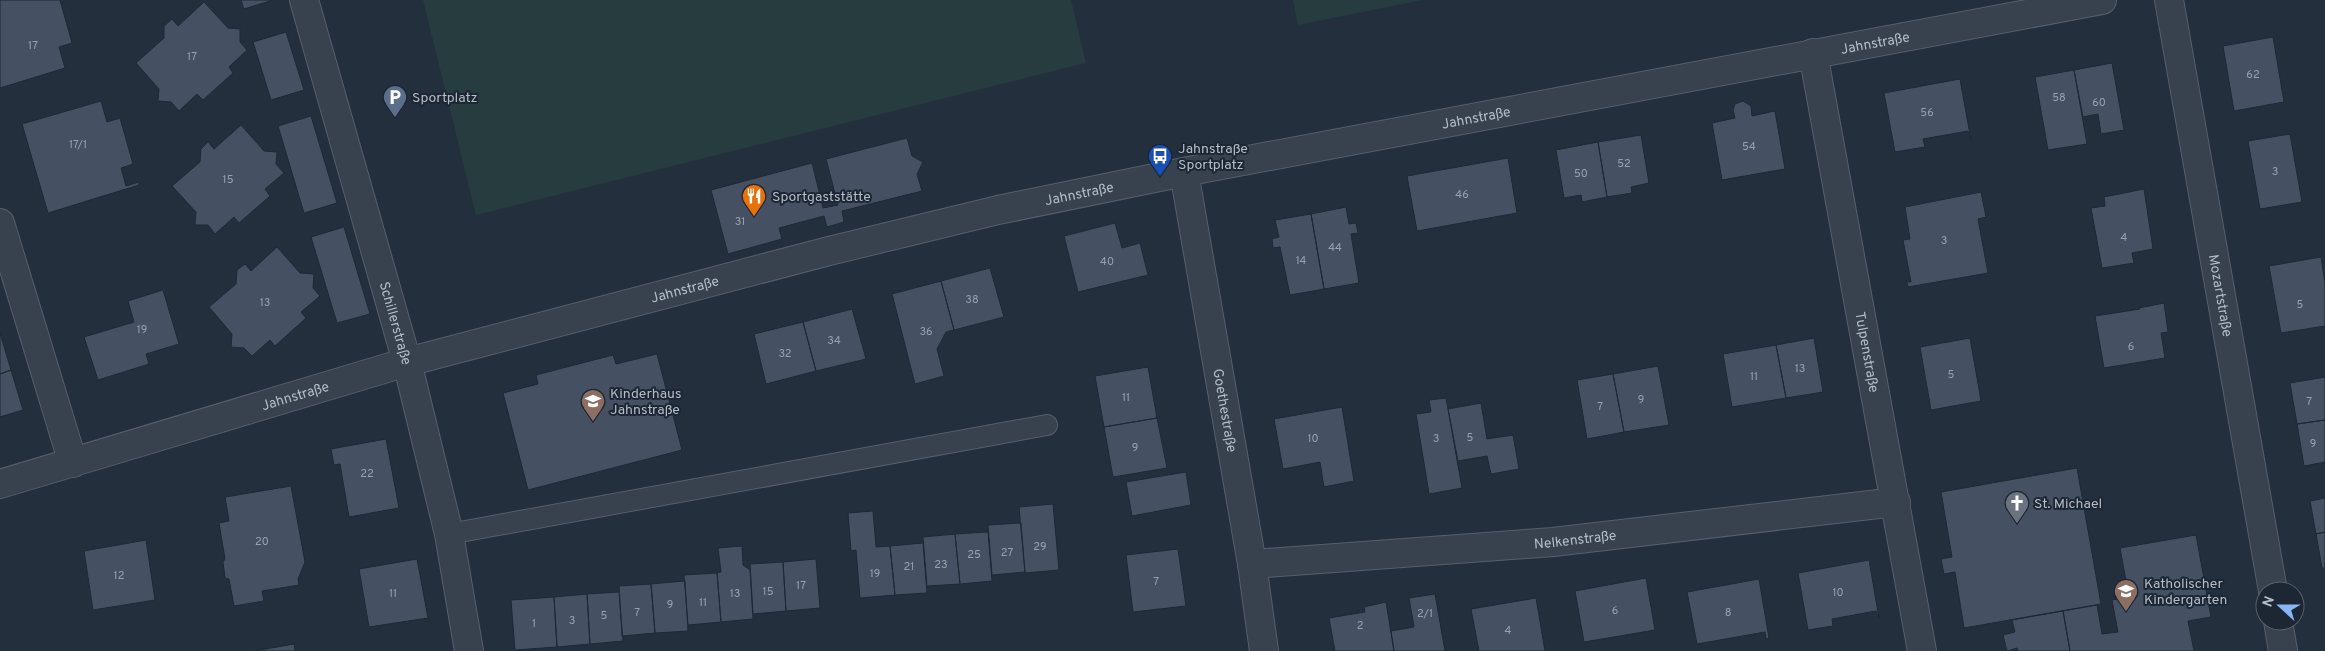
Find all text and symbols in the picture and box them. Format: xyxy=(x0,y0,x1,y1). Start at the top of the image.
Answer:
street label: Jahnstraße xyxy=(1839,29,1911,59)
house number: 17 xyxy=(28,39,38,53)
house number: 17 xyxy=(187,50,197,64)
house number: 62 xyxy=(2246,68,2260,82)
parking icon: Sportplatz xyxy=(382,84,408,118)
place label: Sportplatz xyxy=(412,90,478,107)
house number: 58 xyxy=(2052,91,2066,105)
house number: 60 xyxy=(2092,96,2106,110)
street label: Jahnstraße xyxy=(1440,104,1512,134)
house number: 56 xyxy=(1920,106,1934,120)
house number: 17/1 xyxy=(69,138,87,152)
house number: 54 xyxy=(1742,140,1756,154)
place label: Jahnstraße Sportplatz xyxy=(1178,141,1248,174)
bus stop icon: Jahnstraße Sportplatz xyxy=(1147,143,1173,177)
house number: 52 xyxy=(1617,157,1631,171)
house number: 3 xyxy=(2272,165,2278,179)
house number: 50 xyxy=(1574,167,1588,181)
house number: 15 xyxy=(223,173,234,187)
street label: Jahnstraße xyxy=(1043,180,1115,210)
restaurant icon: Sportgaststätte xyxy=(741,183,767,217)
house number: 46 xyxy=(1455,188,1469,202)
place label: Sportgaststätte xyxy=(772,189,871,206)
house number: 31 xyxy=(735,215,745,229)
house number: 4 xyxy=(2121,231,2128,245)
house number: 3 xyxy=(1941,234,1947,248)
house number: 44 xyxy=(1328,241,1342,255)
street label: Mozartstraße xyxy=(2204,253,2235,338)
house number: 14 xyxy=(1296,254,1307,268)
house number: 40 xyxy=(1100,255,1114,269)
street label: Jahnstraße xyxy=(649,273,721,308)
street label: Schillerstraße xyxy=(375,280,414,367)
house number: 38 xyxy=(965,293,979,307)
house number: 13 xyxy=(260,296,270,310)
house number: 5 xyxy=(2297,298,2304,312)
street label: Tulpenstraße xyxy=(1850,311,1882,394)
house number: 19 xyxy=(137,323,147,337)
house number: 36 xyxy=(919,325,933,339)
house number: 34 xyxy=(827,334,841,348)
house number: 6 xyxy=(2128,340,2134,354)
house number: 32 xyxy=(778,347,792,361)
house number: 13 xyxy=(1795,362,1805,376)
street label: Goethestraße xyxy=(1208,368,1239,454)
house number: 5 xyxy=(1948,368,1955,382)
house number: 11 xyxy=(1750,370,1758,384)
street label: Jahnstraße xyxy=(259,379,331,415)
place label: Kinderhaus Jahnstraße xyxy=(610,386,682,419)
school or university icon: Kinderhaus Jahnstraße xyxy=(580,388,606,422)
house number: 11 xyxy=(1122,391,1130,405)
house number: 9 xyxy=(1638,393,1644,407)
house number: 7 xyxy=(2306,395,2312,409)
house number: 7 xyxy=(1597,400,1603,414)
house number: 5 xyxy=(1467,431,1474,445)
house number: 10 xyxy=(1307,432,1319,446)
house number: 3 xyxy=(1433,432,1439,446)
house number: 9 xyxy=(2310,437,2316,451)
house number: 9 xyxy=(1132,441,1138,455)
house number: 22 xyxy=(360,467,374,481)
church icon: St. Michael xyxy=(2004,490,2030,524)
place label: St. Michael xyxy=(2034,496,2102,513)
street label: Nelkenstraße xyxy=(1533,528,1617,553)
house number: 20 xyxy=(255,535,269,549)
house number: 29 xyxy=(1033,540,1047,554)
house number: 27 xyxy=(1001,546,1013,560)
house number: 25 xyxy=(967,548,981,562)
house number: 23 xyxy=(934,558,948,572)
house number: 21 xyxy=(904,560,914,574)
house number: 19 xyxy=(870,567,880,581)
house number: 12 xyxy=(114,569,124,583)
house number: 7 xyxy=(1153,575,1159,589)
place label: Katholischer Kindergarten xyxy=(2144,576,2227,609)
school or university icon: Katholischer Kindergarten xyxy=(2113,578,2139,612)
house number: 17 xyxy=(796,579,806,593)
north arrow xyxy=(2255,581,2305,631)
house number: 15 xyxy=(763,585,774,599)
house number: 10 xyxy=(1832,586,1844,600)
house number: 11 xyxy=(389,587,397,601)
house number: 13 xyxy=(730,587,740,601)
text: N xyxy=(2260,594,2279,610)
house number: 11 xyxy=(699,596,707,610)
house number: 9 xyxy=(667,598,673,612)
house number: 6 xyxy=(1612,604,1618,618)
house number: 7 xyxy=(634,606,640,620)
house number: 8 xyxy=(1725,606,1731,620)
house number: 2/1 xyxy=(1417,607,1433,621)
house number: 5 xyxy=(601,609,608,623)
house number: 3 xyxy=(569,614,575,628)
house number: 1 xyxy=(532,617,536,631)
house number: 2 xyxy=(1357,619,1363,633)
house number: 4 xyxy=(1505,624,1512,638)

